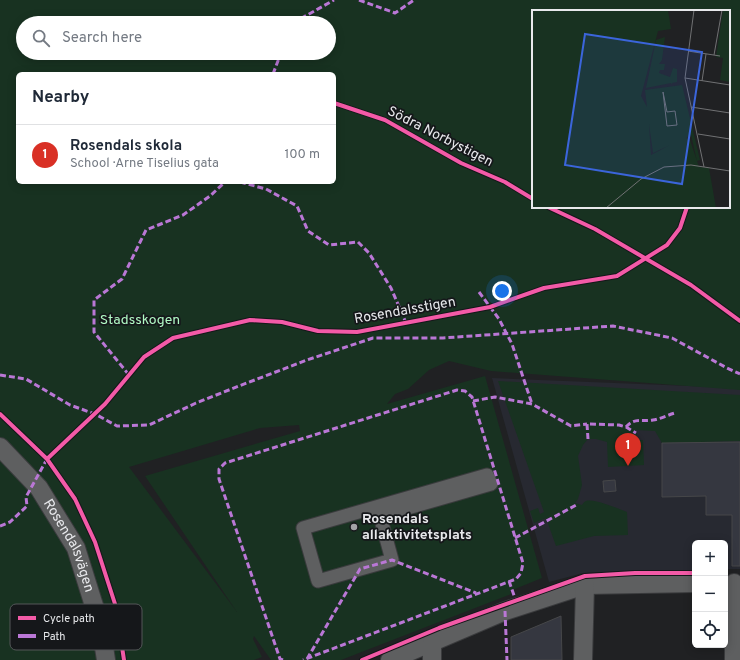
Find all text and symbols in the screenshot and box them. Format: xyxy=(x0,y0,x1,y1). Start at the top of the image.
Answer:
inset map xyxy=(532,10,730,208)
search box xyxy=(16,16,336,60)
icon: search xyxy=(30,27,52,49)
text: Search here xyxy=(62,29,142,48)
text: Nearby xyxy=(32,87,89,109)
street label: Södra Norbystigen xyxy=(384,103,496,171)
text: Rosendals skola xyxy=(70,137,182,156)
text: 1 xyxy=(42,147,48,163)
text: 100 m xyxy=(284,147,320,163)
text: School · Arne Tiselius gata xyxy=(70,156,219,172)
your location xyxy=(492,281,512,301)
street label: Rosendalsstigen xyxy=(353,294,457,328)
park label: Stadsskogen xyxy=(100,312,180,329)
pin: 1 xyxy=(615,433,641,466)
street label: Rosendalsvägen xyxy=(39,496,98,594)
place label: Rosendals allaktivitetsplats xyxy=(362,511,472,544)
marker: Rosendals allaktivitetsplats xyxy=(349,522,359,532)
map controls xyxy=(692,540,728,648)
button: + xyxy=(692,540,728,576)
button: − xyxy=(692,576,728,612)
legend xyxy=(10,604,142,650)
text: Cycle path xyxy=(43,612,95,626)
button: locate xyxy=(692,612,728,648)
text: Path xyxy=(43,630,65,644)

